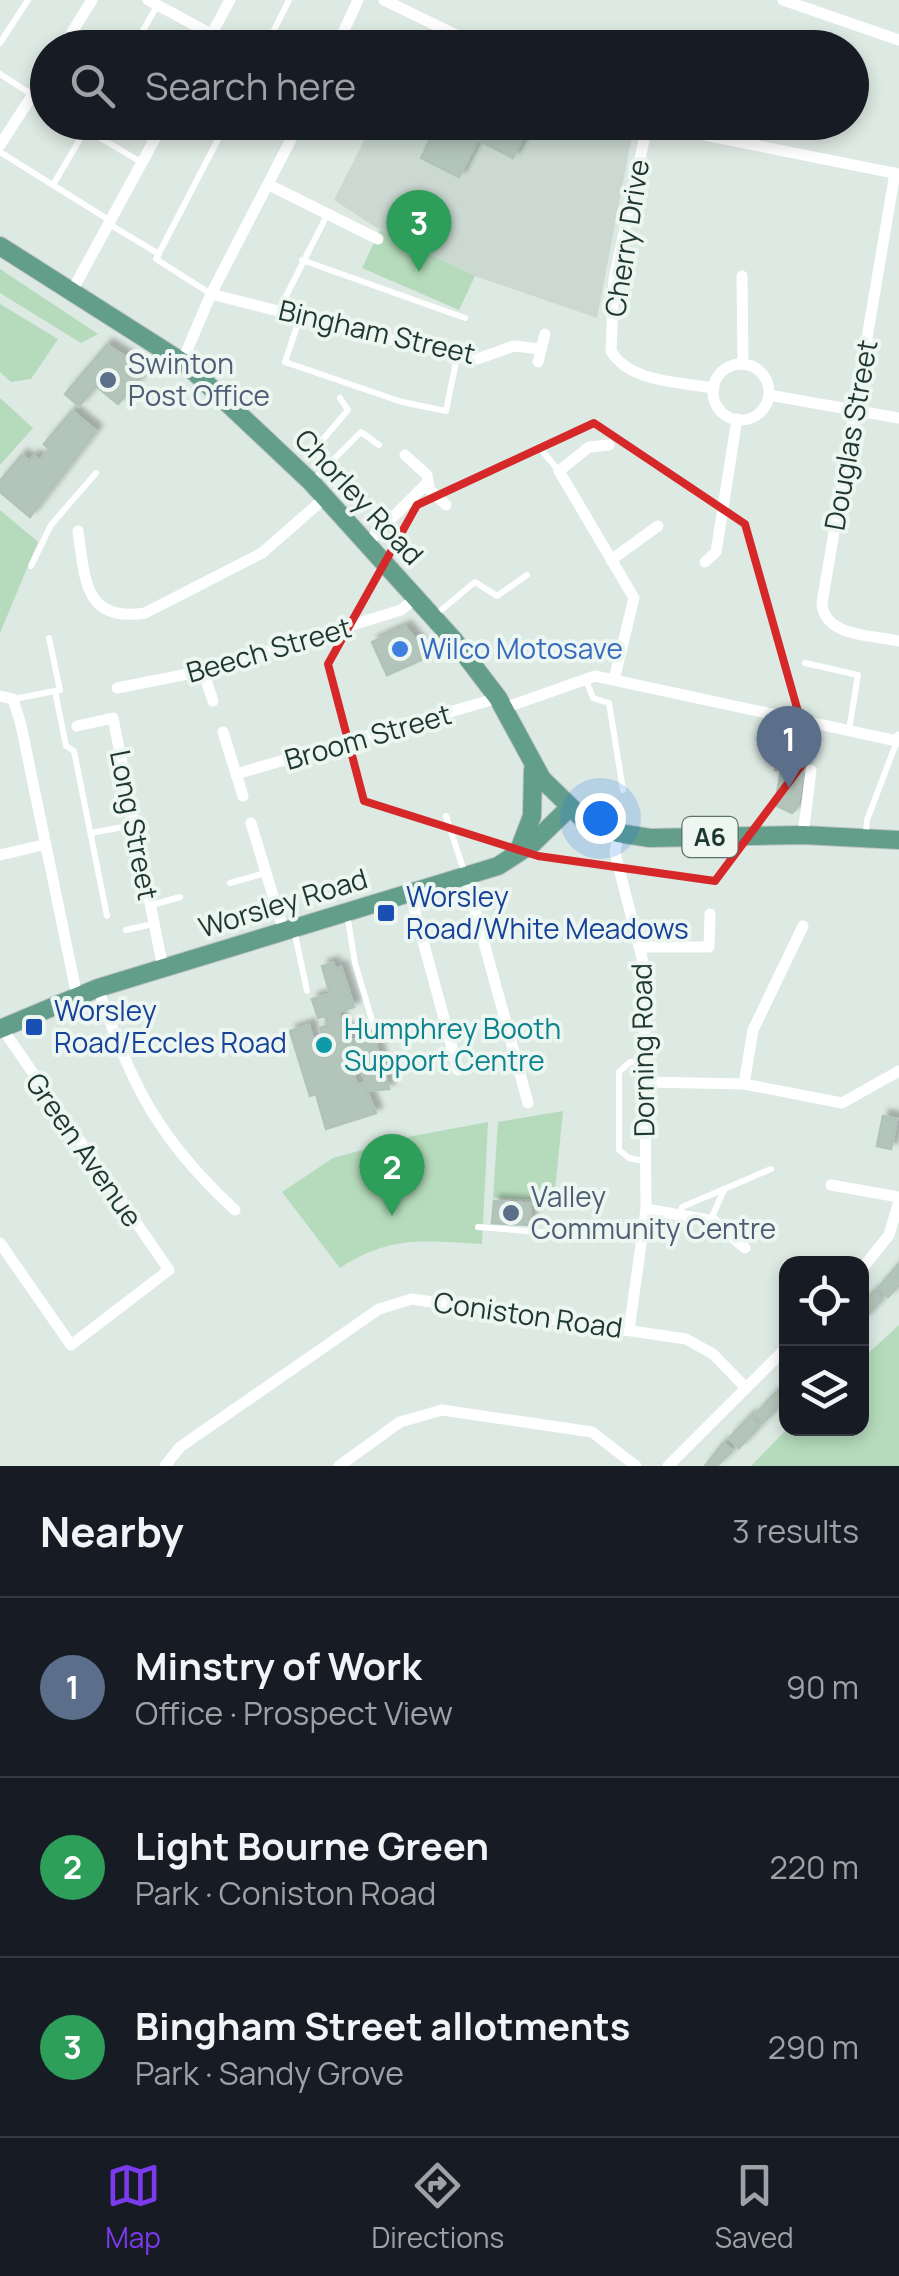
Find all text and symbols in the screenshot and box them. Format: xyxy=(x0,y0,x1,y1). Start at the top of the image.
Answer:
search box xyxy=(30,30,869,140)
icon: search xyxy=(65,58,120,113)
text: Search here xyxy=(145,59,356,111)
street label: Cherry Drive xyxy=(595,156,657,319)
pin: 3 xyxy=(386,190,452,272)
street label: Bingham Street xyxy=(275,290,479,372)
street label: Douglas Street xyxy=(815,336,886,533)
place label: Swinton Post Office xyxy=(128,344,270,414)
marker: Swinton Post Office xyxy=(97,369,119,391)
street label: Chorley Road xyxy=(287,420,433,572)
street label: Beech Street xyxy=(182,607,356,691)
place label: Wilco Motosave xyxy=(420,629,623,667)
marker: Wilco Motosave xyxy=(389,638,411,660)
street label: Broom Street xyxy=(280,694,455,778)
pin: 1 xyxy=(756,706,822,788)
street label: Long Street xyxy=(102,747,168,903)
your location xyxy=(575,793,626,844)
road number: A6 xyxy=(682,817,738,857)
street label: Worsley Road xyxy=(194,858,372,946)
place label: Worsley Road/White Meadows xyxy=(406,877,689,947)
marker: Worsley Road/White Meadows xyxy=(375,902,397,924)
street label: Dorning Road xyxy=(621,963,663,1137)
place label: Worsley Road/Eccles Road xyxy=(54,991,287,1061)
place label: Humphrey Booth Support Centre xyxy=(344,1009,561,1079)
marker: Worsley Road/Eccles Road xyxy=(23,1016,45,1038)
marker: Humphrey Booth Support Centre xyxy=(313,1034,335,1056)
street label: Green Avenue xyxy=(18,1065,152,1234)
pin: 2 xyxy=(360,1134,424,1216)
place label: Valley Community Centre xyxy=(531,1177,776,1247)
marker: Valley Community Centre xyxy=(500,1202,522,1224)
map controls xyxy=(779,1256,869,1436)
button: locate xyxy=(779,1256,869,1346)
street label: Coniston Road xyxy=(431,1282,625,1346)
button: layers xyxy=(779,1346,869,1436)
text: Nearby xyxy=(40,1502,184,1560)
text: 3 results xyxy=(732,1509,859,1553)
text: Minstry of Work xyxy=(135,1639,422,1691)
text: 1 xyxy=(65,1665,80,1709)
text: 90 m xyxy=(786,1665,859,1709)
text: Office · Prospect View xyxy=(135,1691,453,1735)
text: Light Bourne Green xyxy=(135,1819,489,1871)
text: 2 xyxy=(63,1845,82,1889)
text: 220 m xyxy=(769,1845,859,1889)
text: Park · Coniston Road xyxy=(135,1871,436,1915)
text: Bingham Street allotments xyxy=(135,1999,630,2051)
text: 3 xyxy=(63,2025,82,2069)
text: 290 m xyxy=(768,2025,859,2069)
text: Park · Sandy Grove xyxy=(135,2051,404,2095)
tab: Map xyxy=(105,2158,161,2256)
tab: Directions xyxy=(372,2158,504,2256)
tab: Saved xyxy=(715,2158,794,2256)

